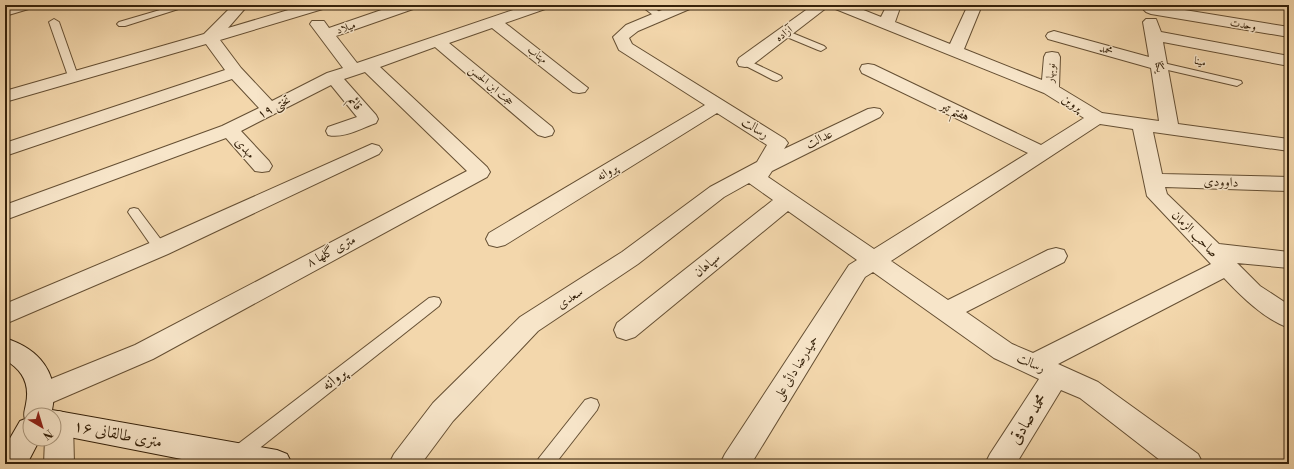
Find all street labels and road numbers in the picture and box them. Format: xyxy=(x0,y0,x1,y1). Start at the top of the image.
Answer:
street label: وحدت xyxy=(1229,16,1257,34)
street label: میلاد xyxy=(334,18,358,38)
street label: آزاده xyxy=(772,21,797,45)
street label: محمد xyxy=(1098,42,1115,59)
street label: مهتاب xyxy=(524,43,550,67)
street label: مینا xyxy=(1192,54,1208,70)
street label: یکتا xyxy=(1151,60,1167,75)
street label: حجت ابن الحسن xyxy=(465,63,517,110)
street label: نوبهار xyxy=(1043,63,1059,84)
street label: پروین xyxy=(1058,91,1087,117)
street label: تختی ۱۹ xyxy=(254,92,294,123)
street label: قائم xyxy=(342,92,366,116)
street label: هفتم تیر xyxy=(934,96,972,129)
street label: رسالت xyxy=(738,114,772,142)
street label: عدالت xyxy=(803,126,835,152)
street label: مهدی xyxy=(231,134,259,162)
street label: پروانه xyxy=(594,159,622,185)
street label: داوودی xyxy=(1203,173,1239,191)
street label: صاحب الزمان xyxy=(1168,207,1222,261)
street label: ۸ متری گلها xyxy=(304,231,358,271)
street label: سپاهان xyxy=(690,249,724,281)
street label: سعدی xyxy=(554,284,586,312)
street label: حمیدرضا دائی علی xyxy=(770,333,824,404)
street label: رسالت xyxy=(1014,350,1048,376)
street label: پروانه xyxy=(317,362,352,395)
street label: محمد صادقی xyxy=(1005,390,1051,448)
street label: ۱۶ متری طالقانی xyxy=(72,416,164,452)

